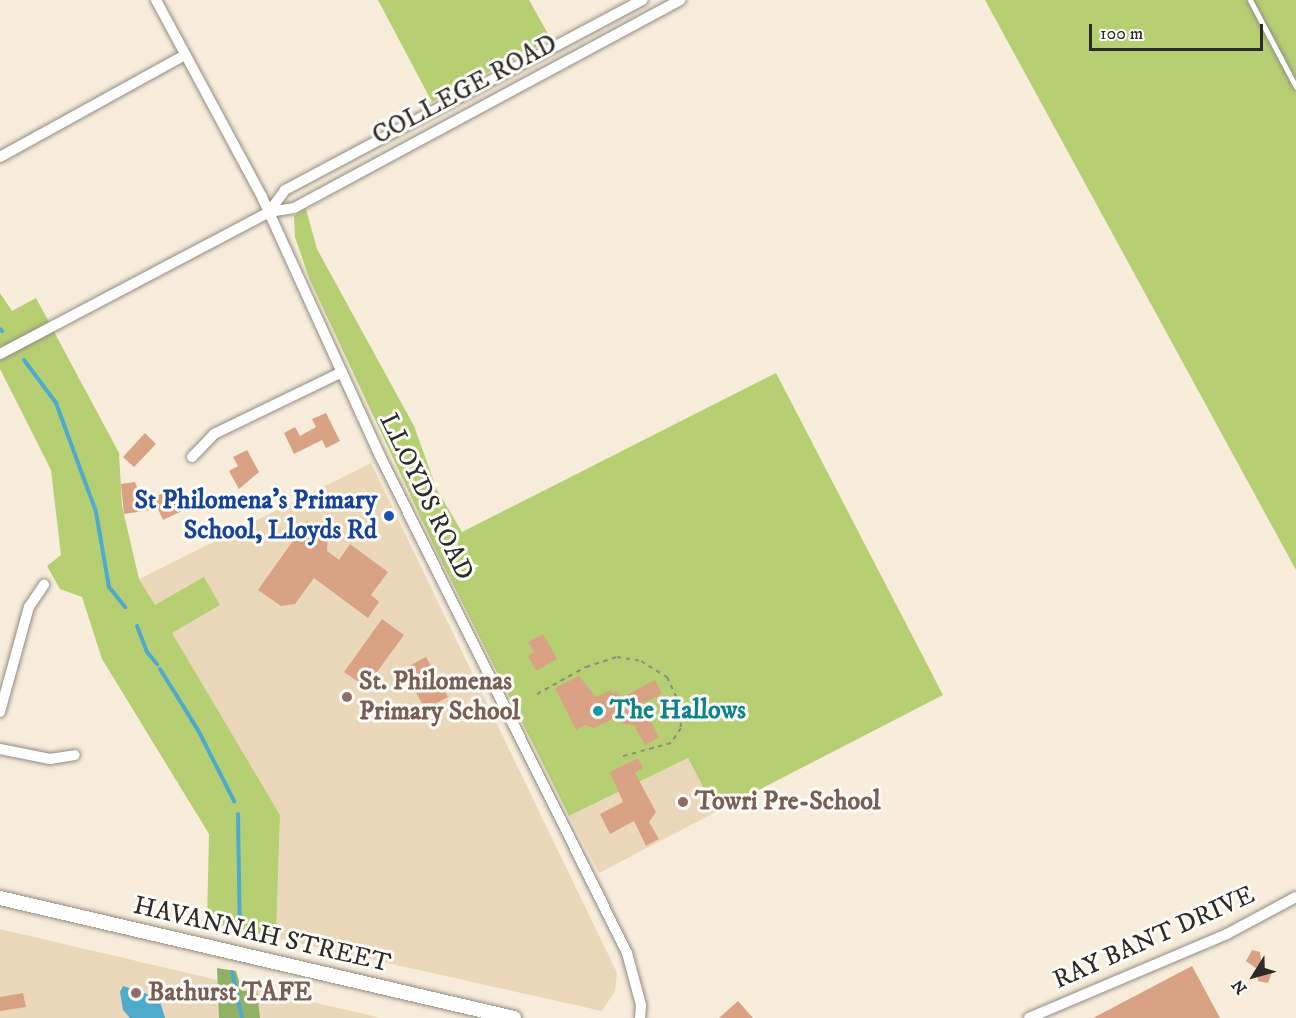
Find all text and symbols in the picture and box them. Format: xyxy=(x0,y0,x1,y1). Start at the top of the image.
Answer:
scale bar xyxy=(1092,12,1266,50)
text: 100 m xyxy=(1100,23,1143,45)
street label: COLLEGE ROAD xyxy=(367,28,563,152)
street label: LLOYDS ROAD xyxy=(372,408,480,586)
place label: St Philomena's Primary School, Lloyds Rd xyxy=(134,485,377,546)
marker: St Philomena's Primary School, Lloyds Rd xyxy=(382,509,396,523)
place label: St. Philomenas Primary School xyxy=(359,666,520,728)
marker: St. Philomenas Primary School xyxy=(340,690,354,704)
place label: The Hallows xyxy=(610,695,746,727)
marker: The Hallows xyxy=(591,704,605,718)
place label: Towri Pre-School xyxy=(695,786,881,818)
marker: Towri Pre-School xyxy=(676,795,690,809)
street label: RAY BANT DRIVE xyxy=(1049,880,1259,996)
street label: HAVANNAH STREET xyxy=(130,890,394,980)
north arrow xyxy=(1224,946,1284,1006)
place label: Bathurst TAFE xyxy=(148,977,312,1009)
marker: Bathurst TAFE xyxy=(129,986,143,1000)

